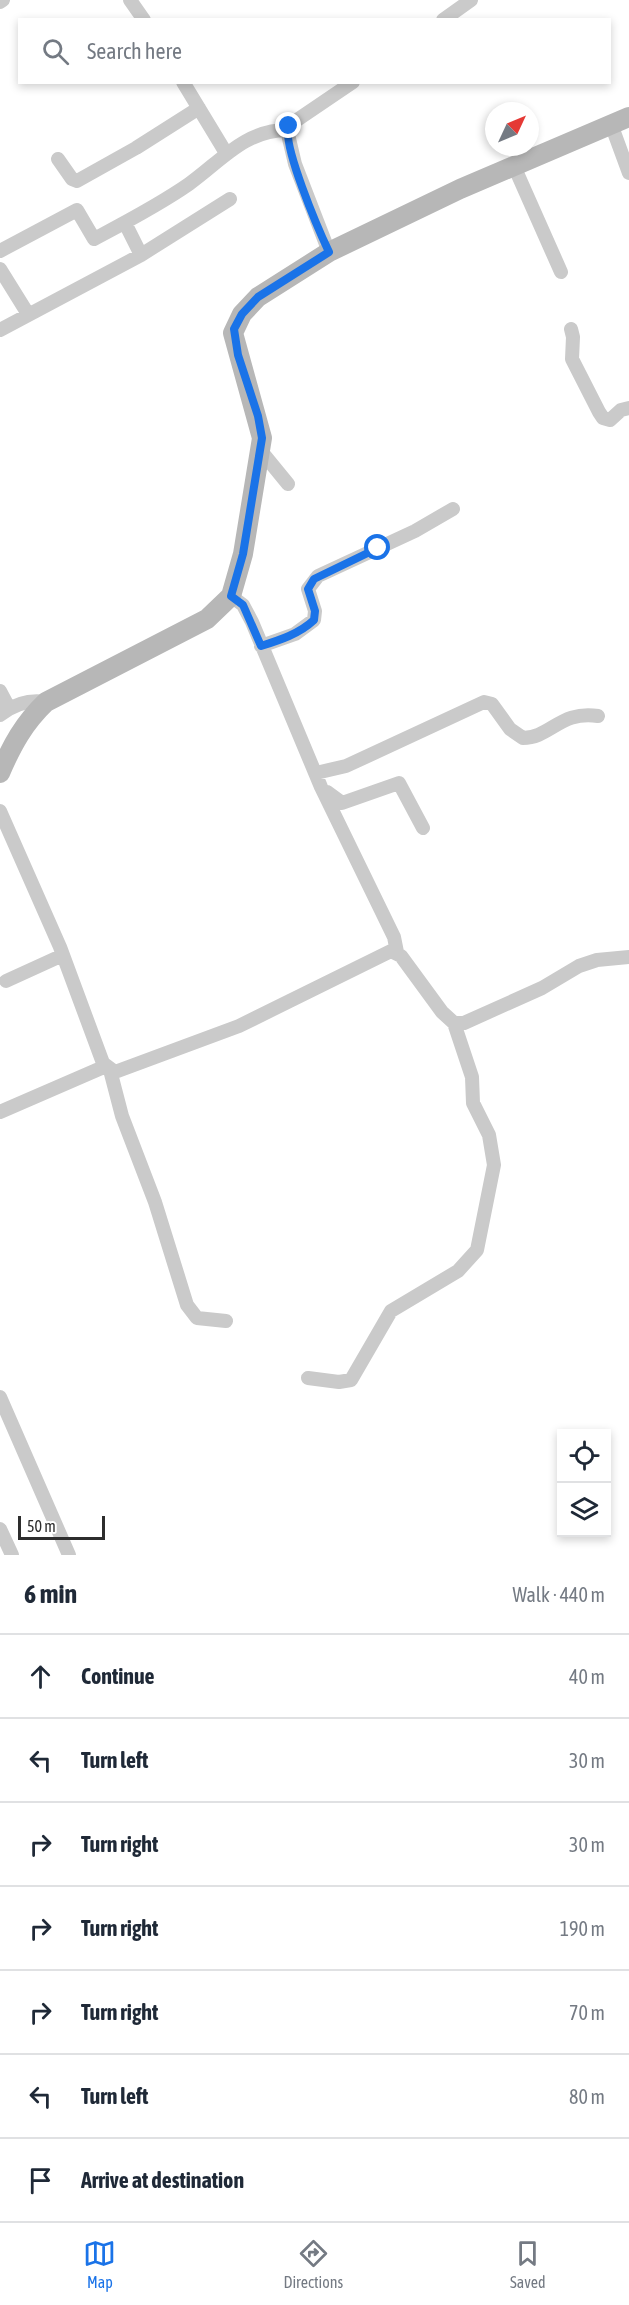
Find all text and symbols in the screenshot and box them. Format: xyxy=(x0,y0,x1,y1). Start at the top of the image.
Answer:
search box xyxy=(18,18,611,84)
icon: search xyxy=(39,35,72,68)
text: Search here xyxy=(87,38,182,64)
north arrow xyxy=(485,102,539,156)
route end xyxy=(275,112,301,138)
route start xyxy=(364,534,390,560)
map controls xyxy=(557,1429,611,1537)
button: locate xyxy=(557,1429,611,1483)
button: layers xyxy=(557,1483,611,1537)
scale bar xyxy=(18,1513,105,1540)
text: 50 m xyxy=(27,1517,56,1535)
text: 6 min xyxy=(24,1579,77,1609)
text: Walk · 440 m xyxy=(513,1583,605,1606)
icon: ahead xyxy=(24,1660,57,1693)
text: Continue xyxy=(81,1663,155,1689)
text: 40 m xyxy=(569,1665,605,1688)
icon: left xyxy=(24,1744,57,1777)
text: Turn left xyxy=(81,1747,148,1773)
text: 30 m xyxy=(569,1749,605,1772)
icon: right xyxy=(24,1828,57,1861)
text: Turn right xyxy=(81,1831,158,1857)
text: 30 m xyxy=(569,1833,605,1856)
icon: right xyxy=(24,1912,57,1945)
text: Turn right xyxy=(81,1915,158,1941)
text: 190 m xyxy=(560,1917,605,1940)
icon: right xyxy=(24,1996,57,2029)
text: Turn right xyxy=(81,1999,158,2025)
text: 70 m xyxy=(569,2001,605,2024)
icon: left xyxy=(24,2080,57,2113)
text: Turn left xyxy=(81,2083,148,2109)
text: 80 m xyxy=(569,2085,605,2108)
icon: arrive xyxy=(24,2164,57,2197)
text: Arrive at destination xyxy=(81,2167,244,2193)
tab: Map xyxy=(83,2237,116,2291)
tab: Directions xyxy=(283,2237,343,2291)
tab: Saved xyxy=(510,2237,545,2291)

